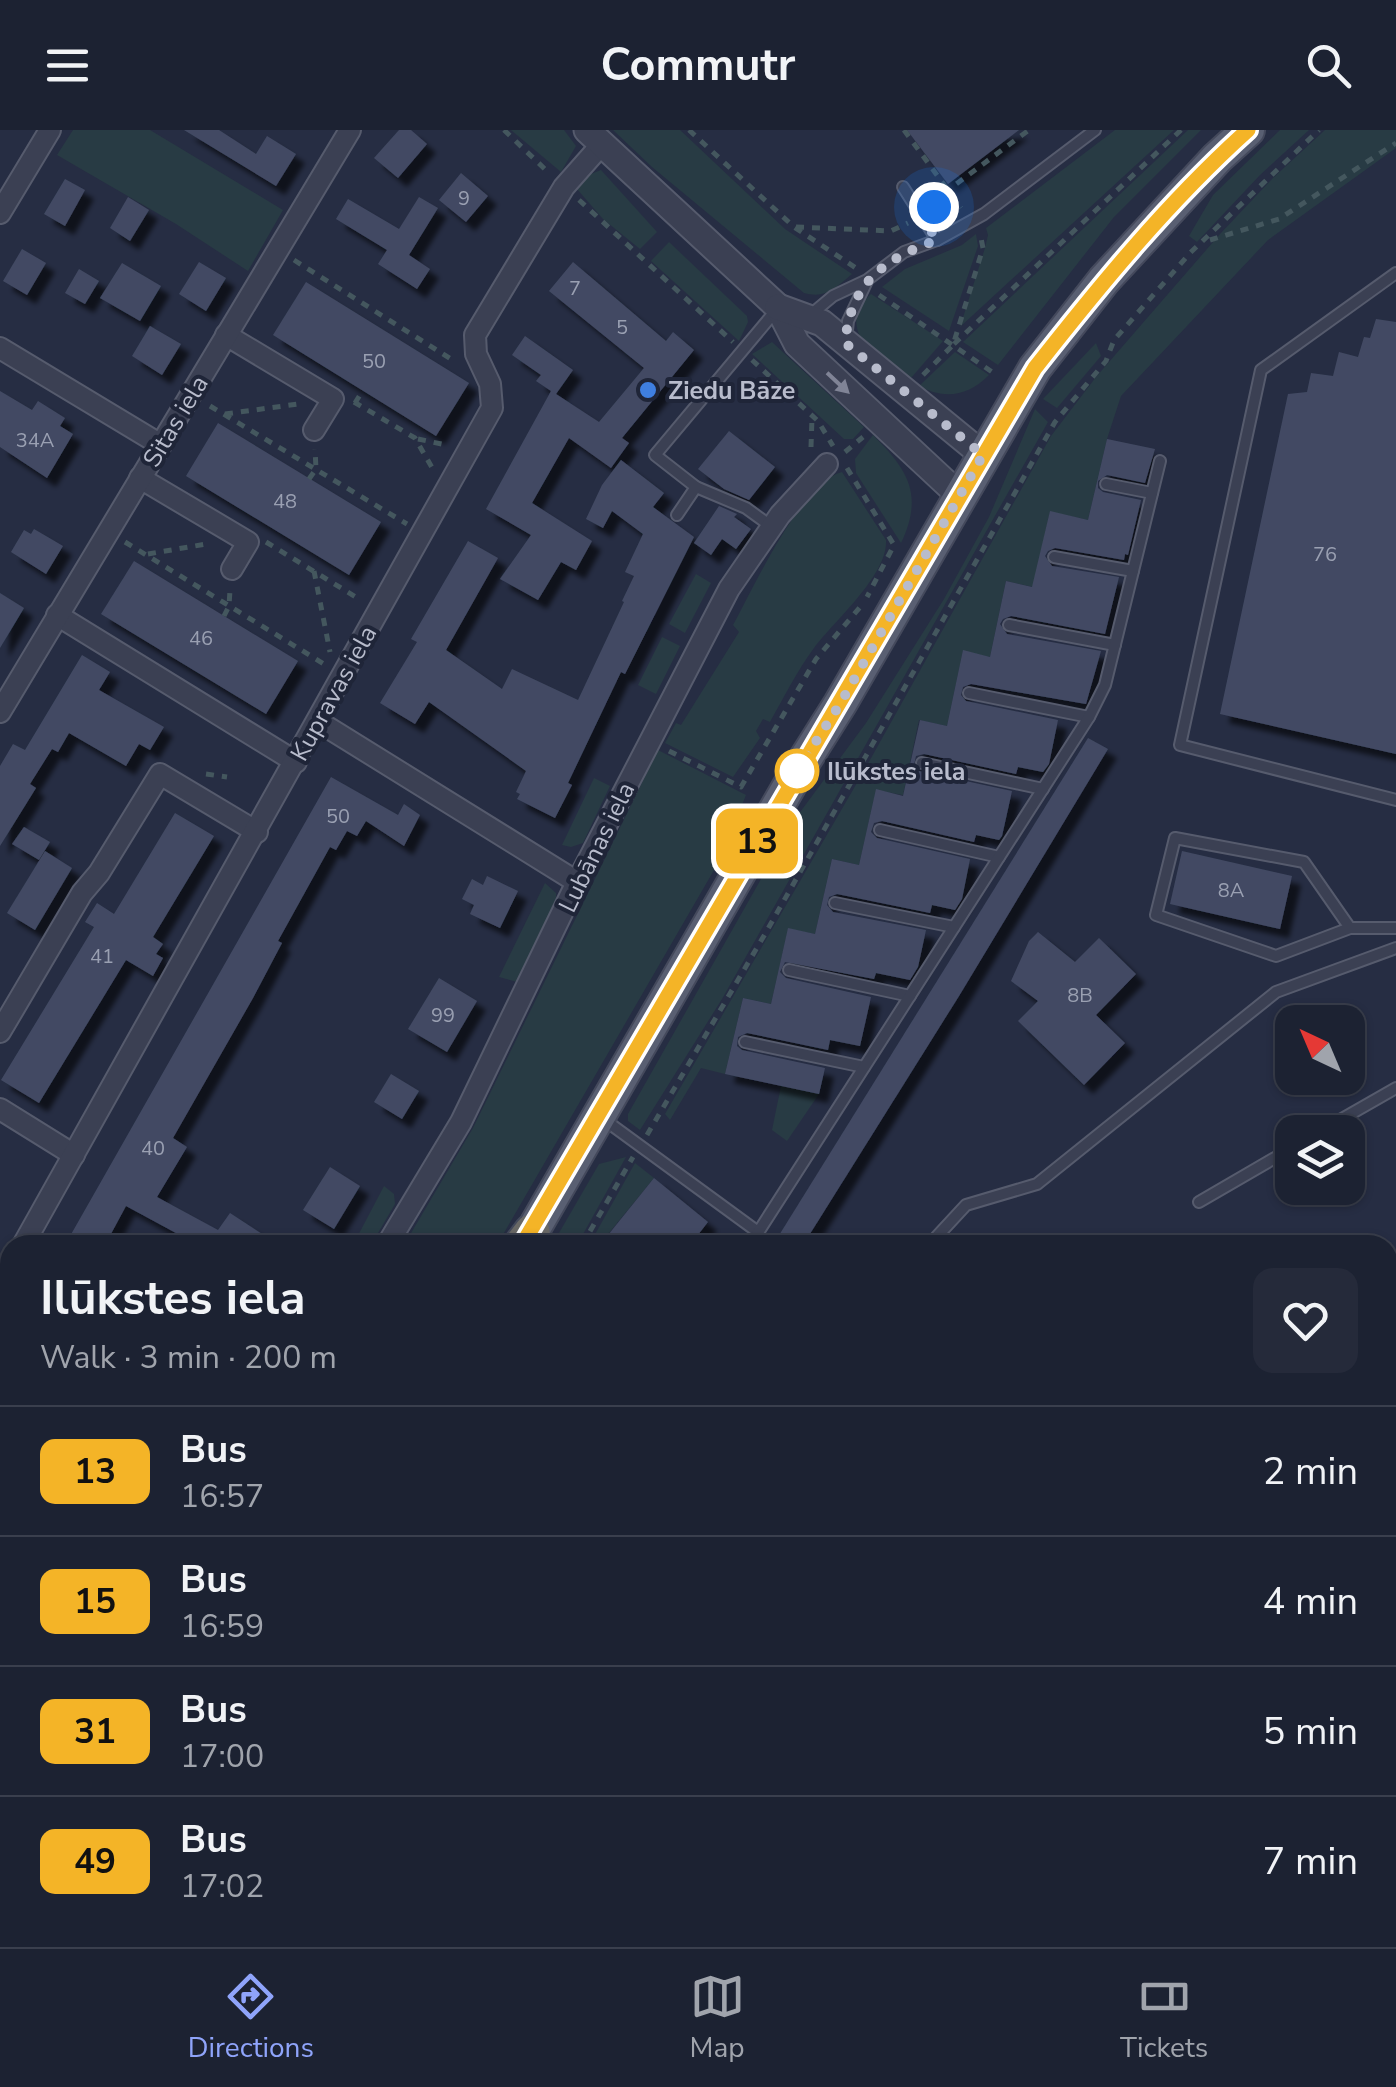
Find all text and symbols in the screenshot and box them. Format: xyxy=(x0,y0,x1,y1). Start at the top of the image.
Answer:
text: Commutr xyxy=(601,35,795,96)
icon: menu xyxy=(40,38,95,93)
icon: search xyxy=(1301,38,1356,93)
your location xyxy=(909,182,959,232)
house number: 9 xyxy=(458,185,470,212)
house number: 7 xyxy=(569,275,581,302)
house number: 5 xyxy=(616,314,628,341)
house number: 50 xyxy=(362,348,386,375)
street label: Sitas iela xyxy=(135,369,217,474)
one-way arrow xyxy=(826,371,850,394)
place label: Ziedu Bāze xyxy=(668,374,795,408)
marker: Ziedu Bāze xyxy=(637,379,659,401)
house number: 34A xyxy=(16,427,55,454)
house number: 48 xyxy=(273,488,297,515)
house number: 76 xyxy=(1313,541,1337,568)
street label: Kupravas iela xyxy=(283,620,385,767)
house number: 46 xyxy=(189,625,213,652)
marker: Ilūkstes iela xyxy=(776,750,818,792)
place label: Ilūkstes iela xyxy=(827,755,965,789)
street label: Lubānas iela xyxy=(551,777,643,918)
house number: 50 xyxy=(326,803,350,830)
line badge: 13 xyxy=(712,808,802,874)
text: 13 xyxy=(736,818,778,865)
house number: 8A xyxy=(1218,877,1245,904)
house number: 41 xyxy=(90,943,114,970)
house number: 8B xyxy=(1067,982,1093,1009)
house number: 99 xyxy=(431,1002,455,1029)
north arrow xyxy=(1275,1005,1365,1095)
map controls xyxy=(1275,1005,1365,1205)
button: layers xyxy=(1275,1115,1365,1205)
house number: 40 xyxy=(141,1135,165,1162)
text: Ilūkstes iela xyxy=(40,1265,306,1331)
button: heart xyxy=(1253,1268,1358,1373)
text: Walk · 3 min · 200 m xyxy=(40,1336,337,1379)
text: Bus xyxy=(180,1424,247,1475)
text: 2 min xyxy=(1263,1446,1358,1497)
text: 13 xyxy=(74,1448,116,1495)
text: 16:57 xyxy=(180,1475,264,1518)
text: Bus xyxy=(180,1554,247,1605)
text: 4 min xyxy=(1263,1576,1358,1627)
text: 15 xyxy=(74,1578,116,1625)
text: 16:59 xyxy=(180,1605,264,1648)
text: Bus xyxy=(180,1684,247,1735)
text: 5 min xyxy=(1263,1706,1358,1757)
text: 31 xyxy=(74,1708,116,1755)
text: 17:00 xyxy=(180,1735,264,1778)
text: Bus xyxy=(180,1814,247,1865)
text: 7 min xyxy=(1263,1836,1358,1887)
text: 49 xyxy=(74,1838,116,1885)
text: 17:02 xyxy=(180,1865,264,1908)
tab: Directions xyxy=(188,1969,314,2067)
tab: Map xyxy=(689,1969,745,2067)
tab: Tickets xyxy=(1120,1969,1208,2067)

